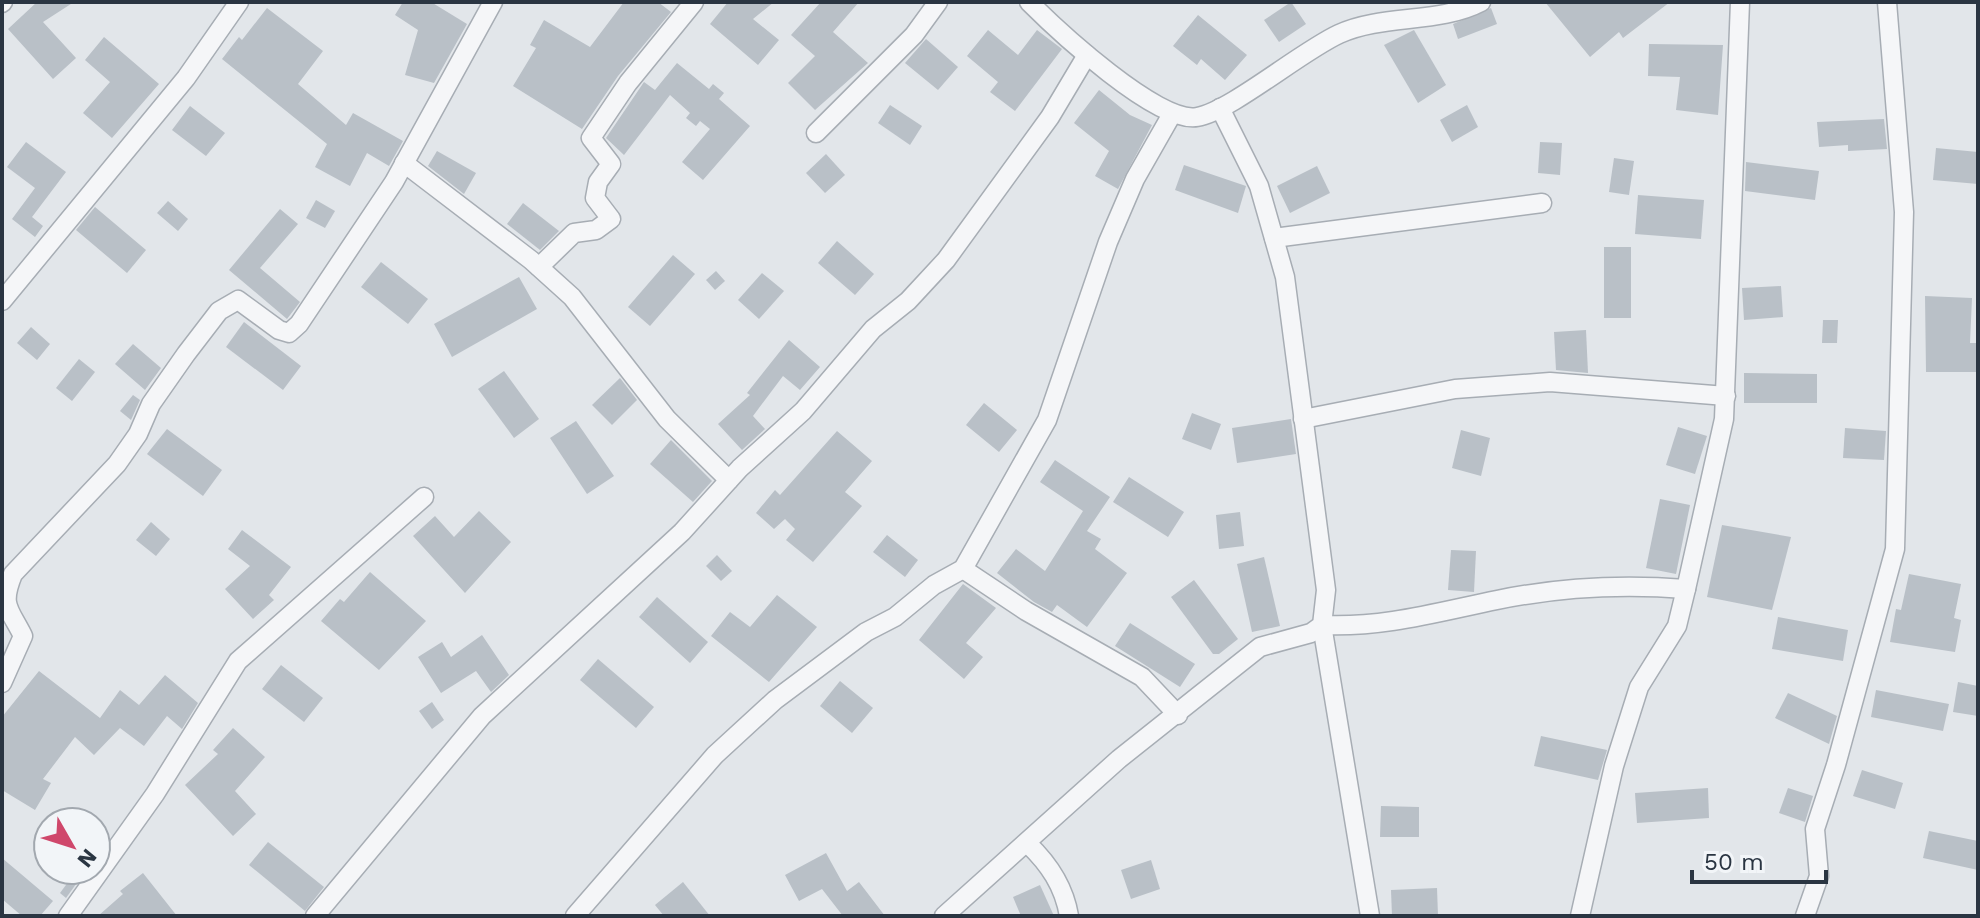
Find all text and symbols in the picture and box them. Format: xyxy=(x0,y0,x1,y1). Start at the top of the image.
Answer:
north arrow xyxy=(32,806,112,886)
scale bar xyxy=(1692,834,1826,884)
text: N xyxy=(72,844,102,872)
text: 50 m xyxy=(1704,848,1764,876)

